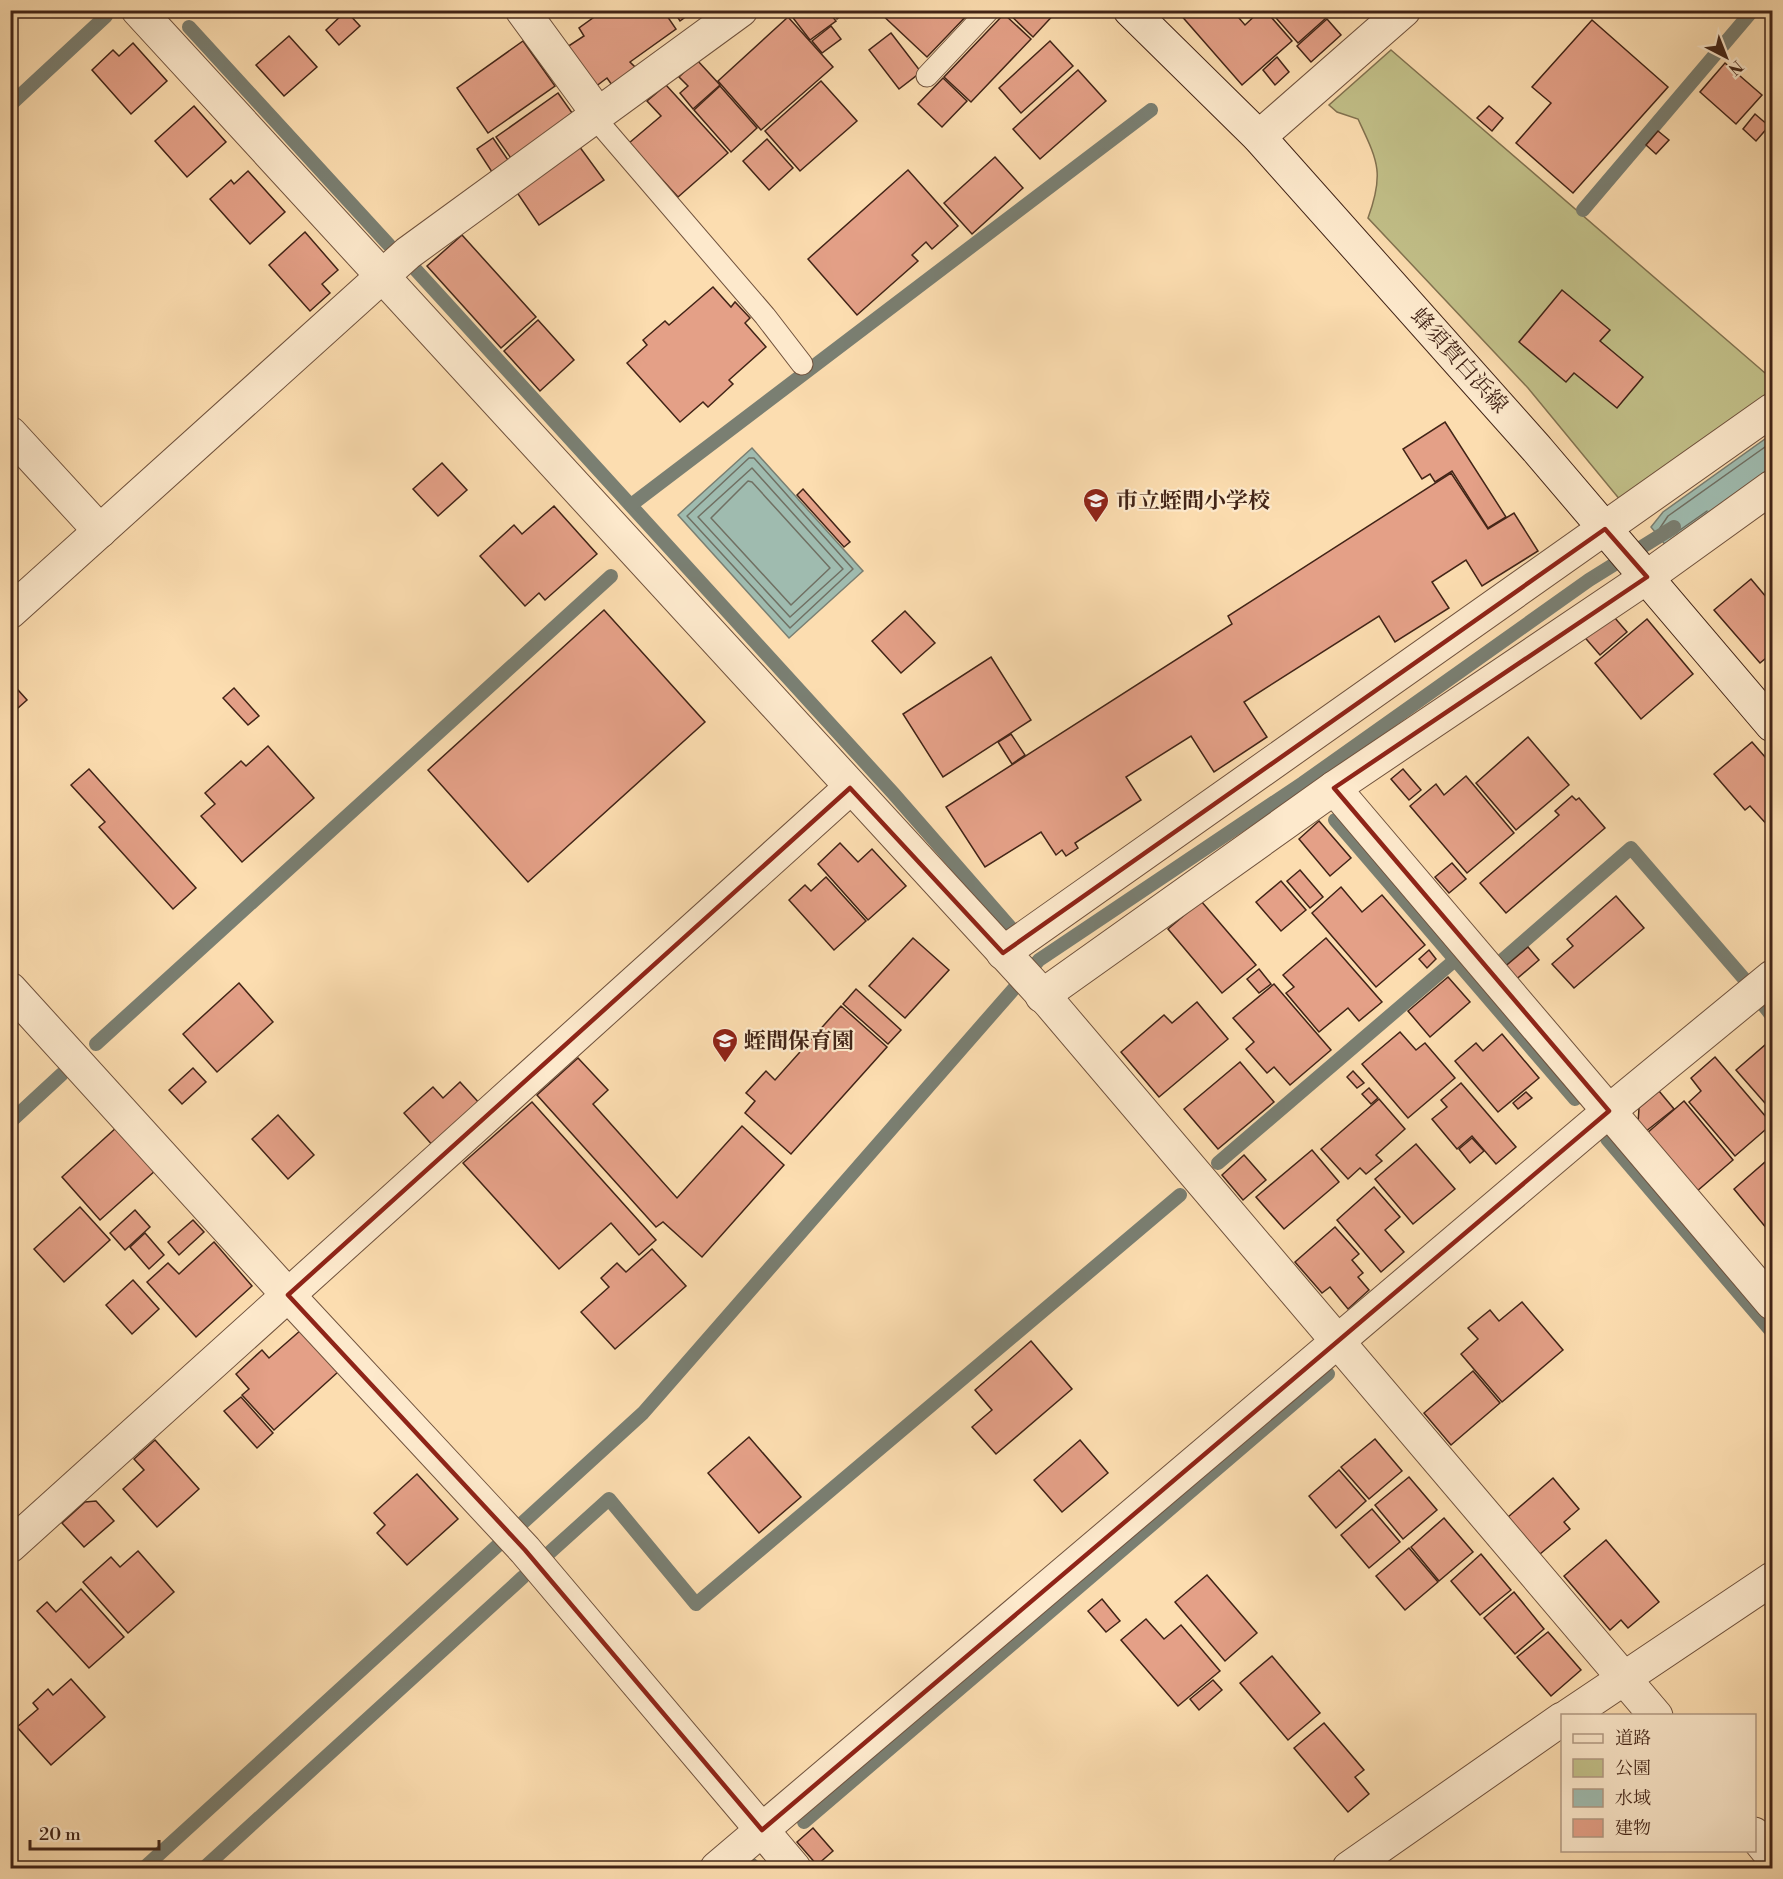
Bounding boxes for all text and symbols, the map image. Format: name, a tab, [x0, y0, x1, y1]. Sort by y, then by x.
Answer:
north arrow	[1696, 27, 1756, 87]
text: N	[1724, 56, 1747, 79]
street label: 蜂須賀白浜線	[1405, 303, 1513, 419]
school or university icon: 市立蛭間小学校	[1081, 486, 1111, 524]
place label: 市立蛭間小学校	[1116, 488, 1270, 515]
school or university icon: 蛭間保育園	[710, 1026, 740, 1064]
place label: 蛭間保育園	[744, 1028, 854, 1055]
legend	[1561, 1714, 1756, 1852]
text: 道路	[1615, 1727, 1651, 1750]
text: 公園	[1615, 1757, 1651, 1780]
text: 水域	[1615, 1787, 1651, 1810]
scale bar	[30, 1813, 159, 1851]
text: 建物	[1615, 1817, 1651, 1840]
text: 20 m	[39, 1823, 81, 1846]

